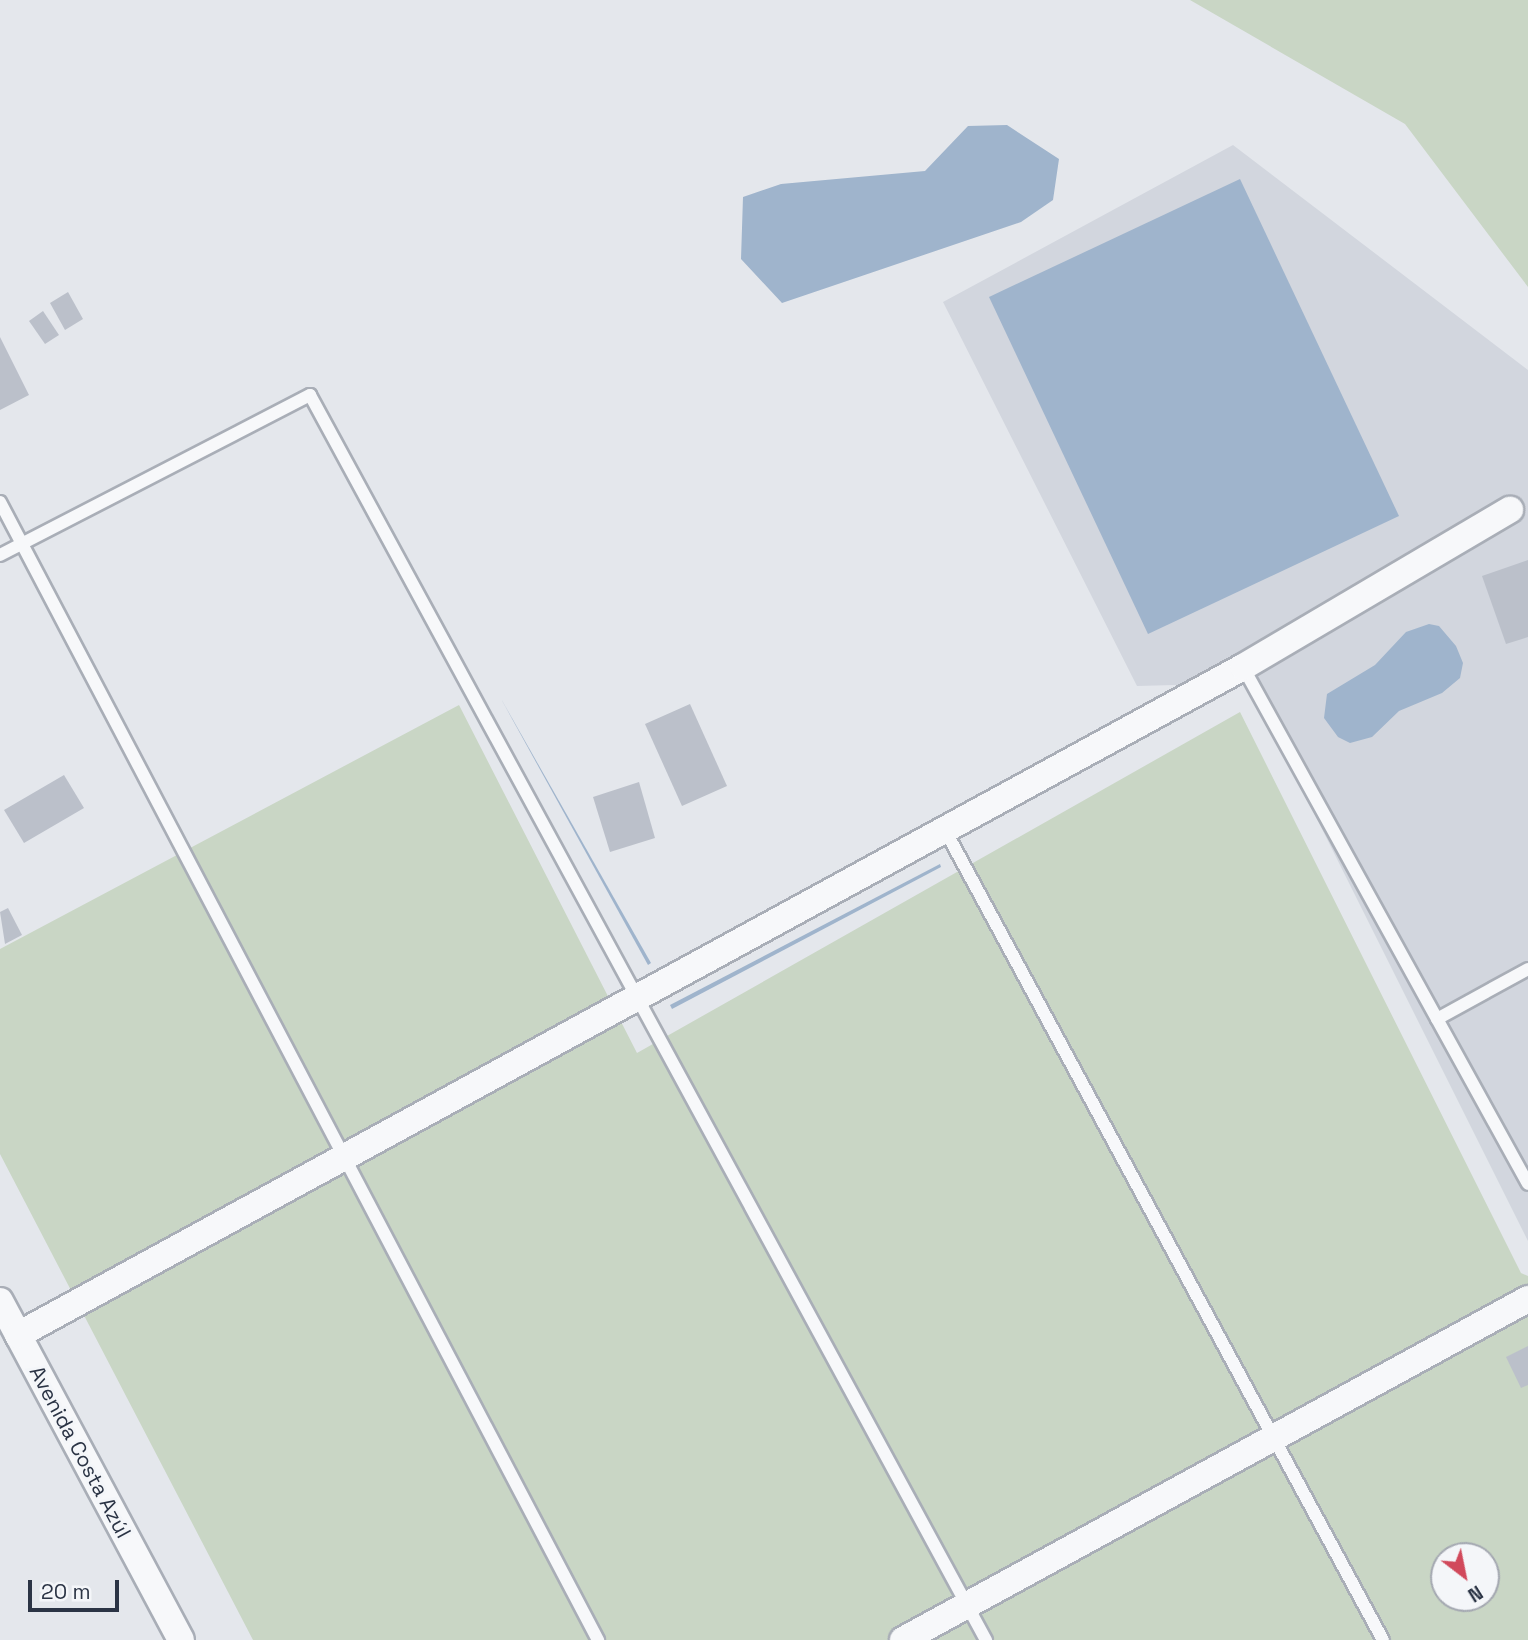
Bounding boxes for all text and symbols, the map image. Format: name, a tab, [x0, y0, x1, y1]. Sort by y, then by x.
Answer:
street label: Avenida Costa Azúl	[24, 1361, 136, 1543]
north arrow	[1430, 1542, 1500, 1612]
scale bar	[32, 1566, 122, 1610]
text: 20 m	[41, 1578, 91, 1605]
text: N	[1463, 1580, 1487, 1608]

